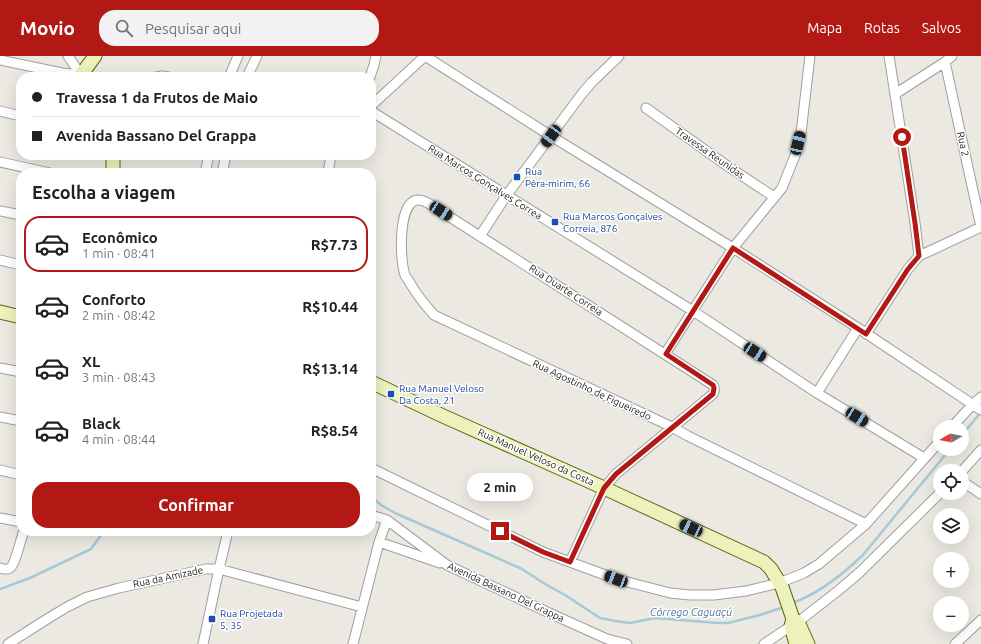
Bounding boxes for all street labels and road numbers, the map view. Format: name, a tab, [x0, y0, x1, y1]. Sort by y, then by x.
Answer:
street label: Travessa Reunidas	[673, 125, 747, 181]
street label: Rua 2	[955, 131, 971, 157]
street label: Rua Marcos Gonçalves Correa	[426, 142, 544, 222]
street label: Rua Duarte Correia	[527, 262, 605, 318]
street label: Rua Agostinho de Figueiredo	[531, 358, 653, 422]
street label: Rua Manuel Veloso da Costa	[476, 426, 596, 488]
street label: Avenida Bassano Del Grappa	[446, 560, 566, 624]
street label: Rua da Amizade	[132, 564, 204, 590]

